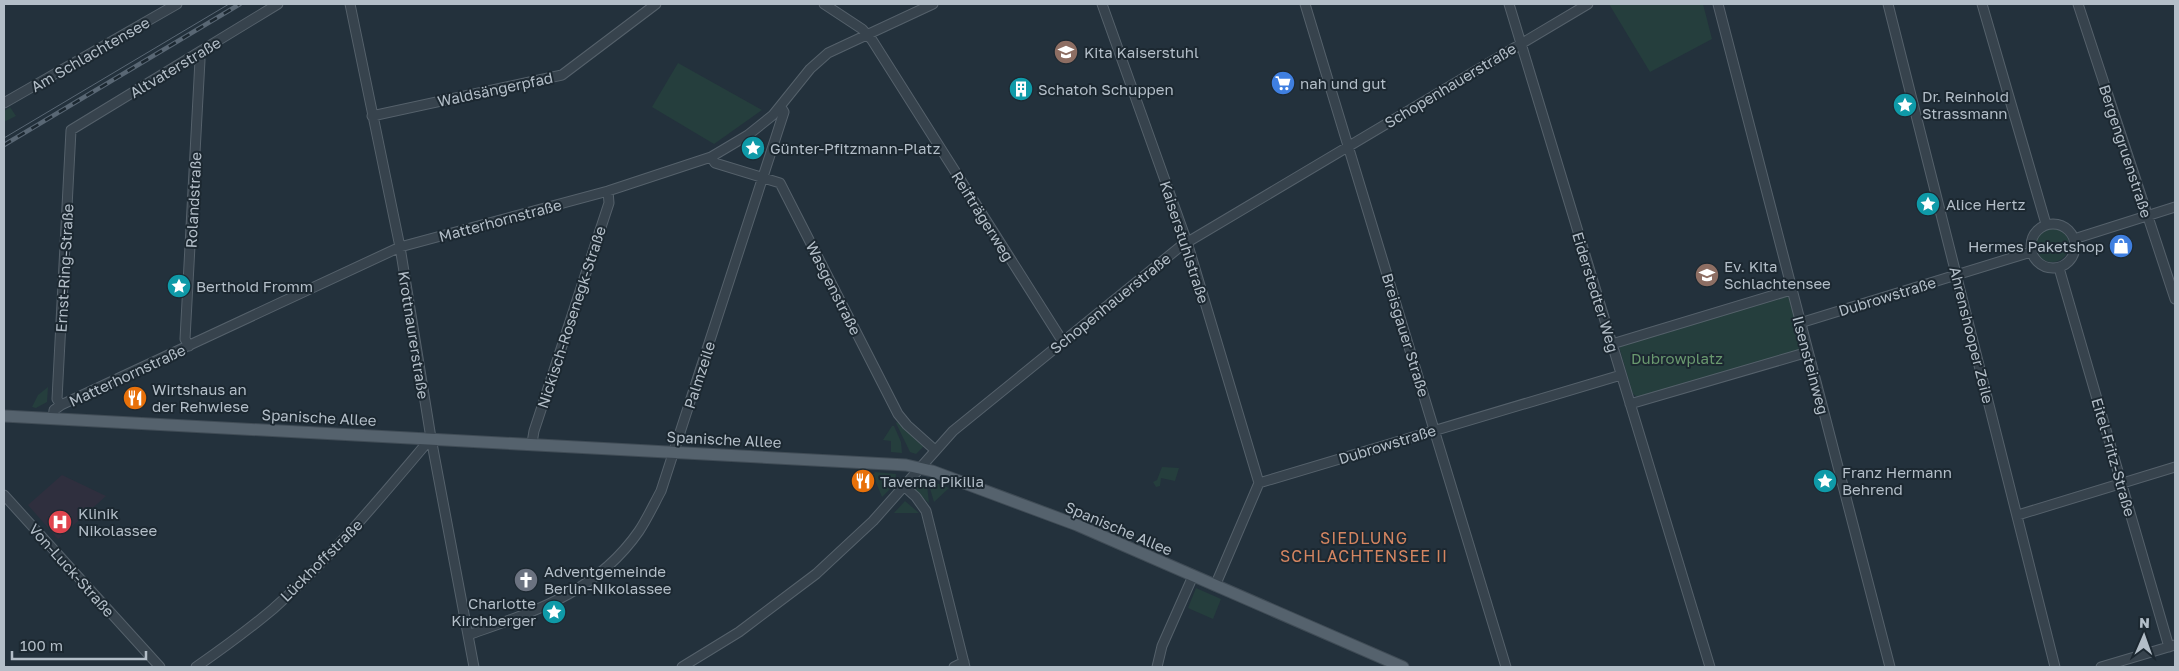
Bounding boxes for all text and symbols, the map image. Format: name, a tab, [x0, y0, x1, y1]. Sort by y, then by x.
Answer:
street label: Am Schlachtensee	[28, 13, 153, 95]
street label: Altvaterstraße	[126, 33, 224, 101]
school or university icon: Kita Kaiserstuhl	[1053, 39, 1079, 65]
street label: Schopenhauerstraße	[1381, 39, 1519, 131]
place label: Kita Kaiserstuhl	[1084, 43, 1199, 61]
street label: Waldsängerpfad	[436, 68, 554, 110]
supermarket icon: nah und gut	[1270, 70, 1296, 96]
place label: nah und gut	[1300, 74, 1386, 92]
building icon: Schatoh Schuppen	[1008, 76, 1034, 102]
place label: Schatoh Schuppen	[1038, 80, 1174, 98]
street label: Bergengruenstraße	[2096, 82, 2156, 220]
place label: Dr. Reinhold Strassmann	[1922, 87, 2009, 122]
place icon: Dr. Reinhold Strassmann	[1892, 92, 1918, 118]
place icon: Günter-Pfitzmann-Platz	[740, 135, 766, 161]
place label: Günter-Pfitzmann-Platz	[770, 139, 941, 157]
street label: Rolandstraße	[181, 151, 205, 249]
street label: Reifträgerweg	[948, 168, 1018, 264]
street label: Kaiserstuhlstraße	[1157, 178, 1213, 306]
place icon: Alice Hertz	[1915, 191, 1941, 217]
street label: Matterhornstraße	[437, 195, 564, 245]
place label: Alice Hertz	[1946, 195, 2026, 213]
street label: Ernst-Ring-Straße	[52, 203, 76, 333]
street label: Nickisch-Rosenegk-Straße	[533, 223, 609, 410]
street label: Eiderstedter Weg	[1569, 230, 1623, 354]
shop icon: Hermes Paketshop	[2108, 233, 2134, 259]
place label: Hermes Paketshop	[1968, 237, 2104, 255]
street label: Wasgenstraße	[803, 238, 866, 338]
street label: Schopenhauerstraße	[1046, 249, 1174, 357]
place label: Ev. Kita Schlachtensee	[1724, 257, 1831, 292]
school or university icon: Ev. Kita Schlachtensee	[1694, 262, 1720, 288]
street label: Ahrenshooper Zeile	[1946, 265, 1998, 406]
street label: Krottnaurerstraße	[395, 270, 433, 401]
street label: Breisgauer Straße	[1379, 271, 1433, 399]
place icon: Berthold Fromm	[166, 273, 192, 299]
street label: Dubrowstraße	[1836, 273, 1938, 319]
place label: Berthold Fromm	[196, 277, 313, 295]
street label: Ilsensteinweg	[1789, 314, 1833, 416]
street label: Palmzeile	[680, 339, 718, 411]
street label: Matterhornstraße	[66, 340, 188, 410]
park label: Dubrowplatz	[1631, 349, 1723, 367]
place label: Wirtshaus an der Rehwiese	[152, 380, 249, 415]
restaurant icon: Wirtshaus an der Rehwiese	[122, 385, 148, 411]
street label: Eitel-Fritz-Straße	[2088, 395, 2140, 519]
street label: Spanische Allee	[261, 405, 377, 429]
street label: Dubrowstraße	[1336, 421, 1438, 467]
street label: Spanische Allee	[666, 427, 782, 451]
place label: Franz Hermann Behrend	[1842, 463, 1952, 498]
restaurant icon: Taverna Pikilia	[850, 468, 876, 494]
place icon: Franz Hermann Behrend	[1812, 468, 1838, 494]
place label: Taverna Pikilia	[880, 472, 984, 490]
street label: Spanische Allee	[1063, 497, 1176, 559]
place label: Klinik Nikolassee	[78, 504, 157, 539]
hospital icon: Klinik Nikolassee	[47, 509, 73, 535]
street label: Lückhoffstraße	[276, 515, 366, 605]
street label: Von-Luck-Straße	[25, 520, 119, 620]
district label: SIEDLUNG SCHLACHTENSEE II	[1280, 528, 1448, 566]
place label: Adventgemeinde Berlin-Nikolassee	[544, 562, 672, 597]
church icon: Adventgemeinde Berlin-Nikolassee	[513, 567, 539, 593]
place label: Charlotte Kirchberger	[451, 594, 536, 629]
place icon: Charlotte Kirchberger	[541, 599, 567, 625]
north arrow	[2119, 611, 2169, 661]
text: N	[2139, 614, 2150, 631]
scale bar	[12, 628, 146, 660]
text: 100 m	[20, 636, 63, 654]

